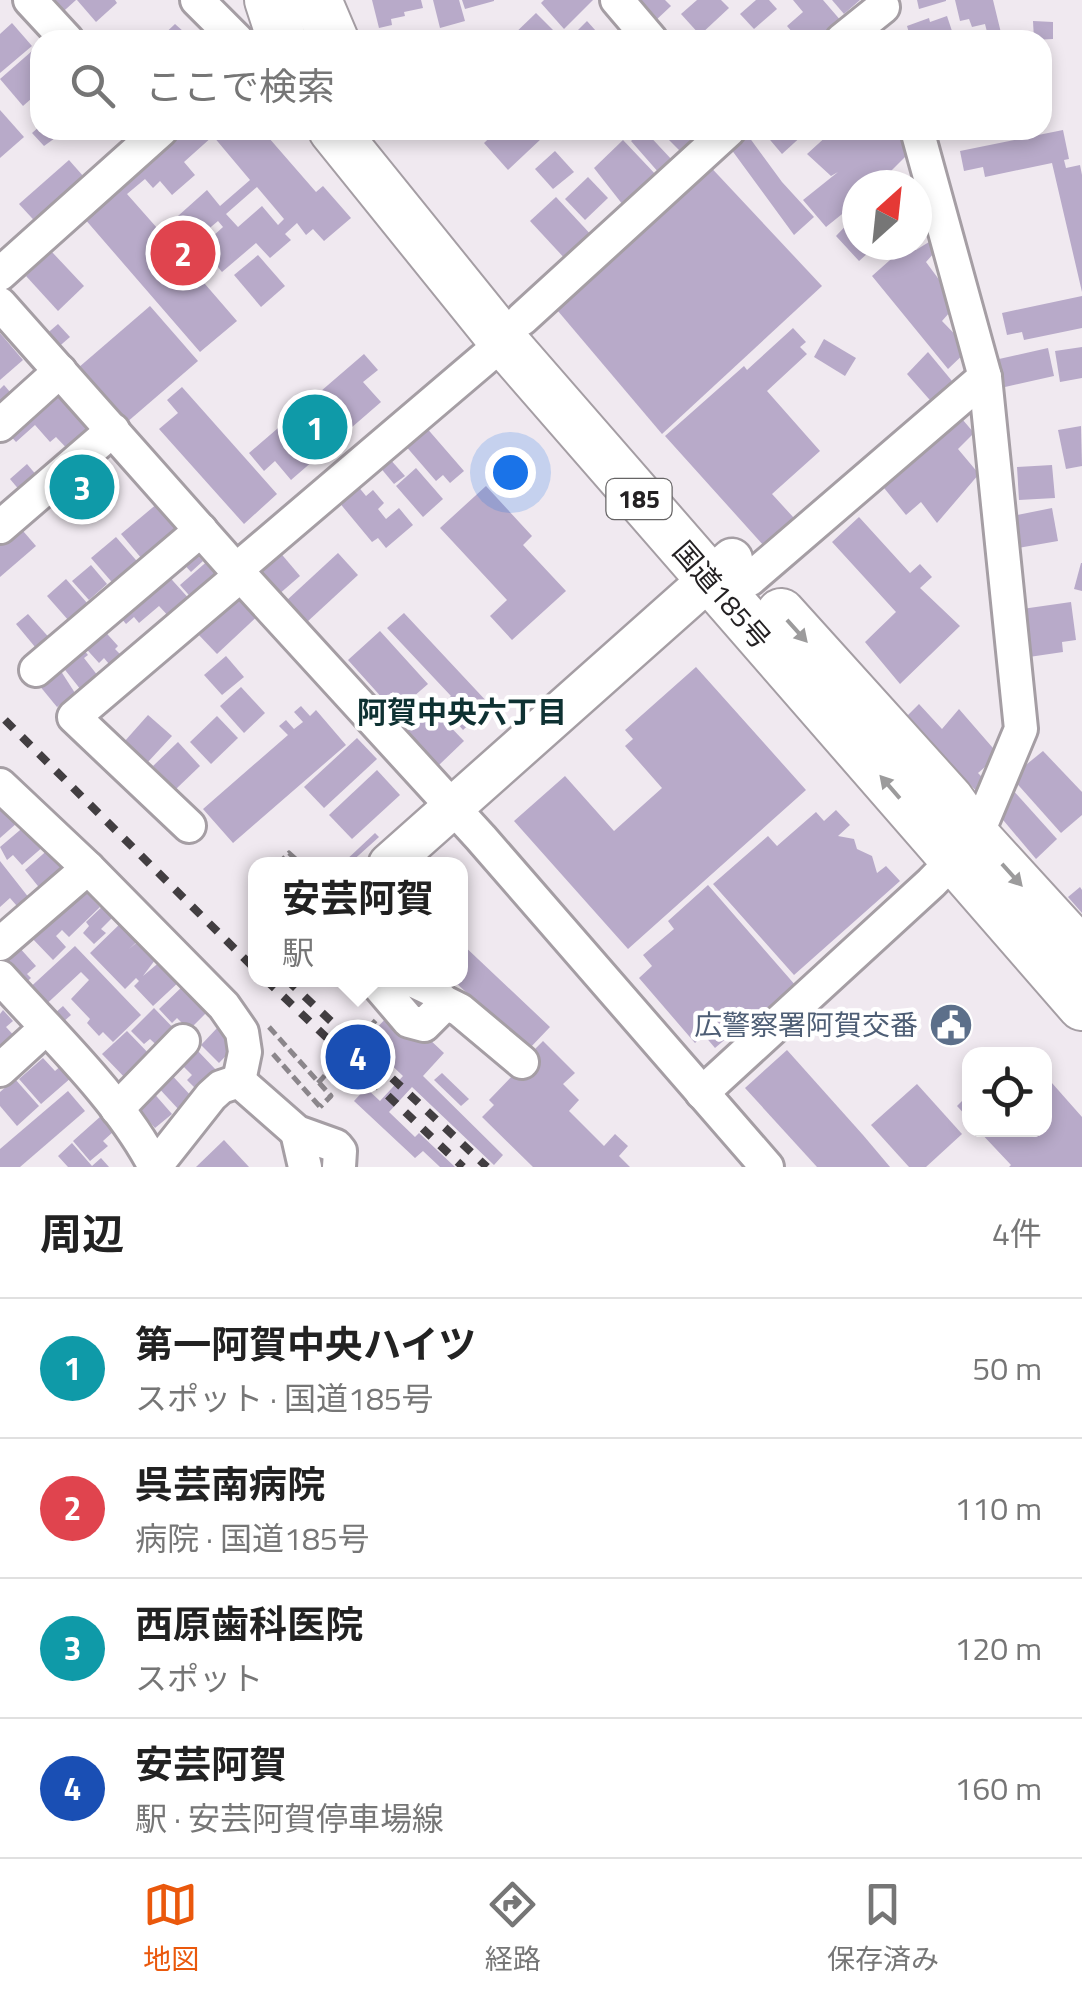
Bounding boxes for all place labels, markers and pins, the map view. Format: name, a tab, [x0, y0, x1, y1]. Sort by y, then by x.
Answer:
pin: 2	[150, 216, 216, 290]
pin: 1	[282, 390, 348, 464]
pin: 3	[49, 450, 114, 524]
public building icon: 広警察署阿賀交番	[928, 1002, 974, 1048]
place label: 広警察署阿賀交番	[694, 1003, 918, 1046]
pin: 4	[326, 1020, 390, 1094]

